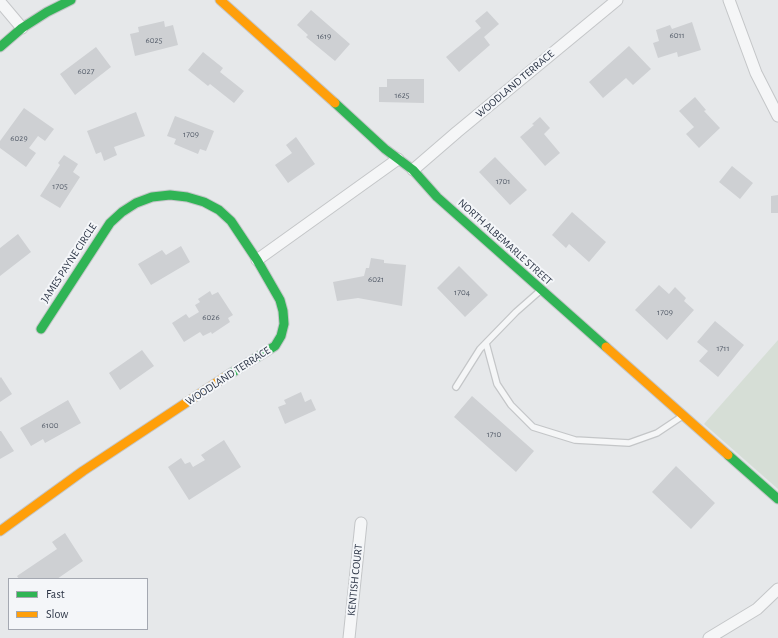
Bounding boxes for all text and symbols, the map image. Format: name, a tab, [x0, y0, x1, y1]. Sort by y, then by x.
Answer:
house number: 6011	[669, 30, 685, 40]
house number: 1619	[317, 31, 331, 41]
house number: 6025	[146, 35, 162, 45]
street label: WOODLAND TERRACE	[473, 47, 557, 121]
house number: 6027	[78, 66, 94, 76]
house number: 1625	[394, 90, 410, 100]
house number: 1709	[183, 129, 199, 139]
house number: 6029	[10, 133, 28, 143]
house number: 1701	[496, 176, 510, 186]
house number: 1705	[52, 181, 68, 191]
street label: NORTH ALBEMARLE STREET	[455, 196, 555, 288]
street label: JAMES PAYNE CIRCLE	[38, 221, 100, 305]
house number: 6021	[368, 274, 384, 284]
house number: 1704	[454, 287, 470, 297]
house number: 1709	[657, 307, 673, 317]
house number: 6026	[202, 312, 220, 322]
house number: 1711	[716, 343, 730, 353]
street label: WOODLAND TERRACE	[183, 344, 273, 408]
house number: 6100	[42, 420, 58, 430]
house number: 1710	[487, 429, 501, 439]
street label: KENTISH COURT	[345, 543, 365, 617]
legend	[8, 578, 148, 630]
text: Fast	[46, 588, 65, 600]
text: Slow	[46, 608, 68, 620]

